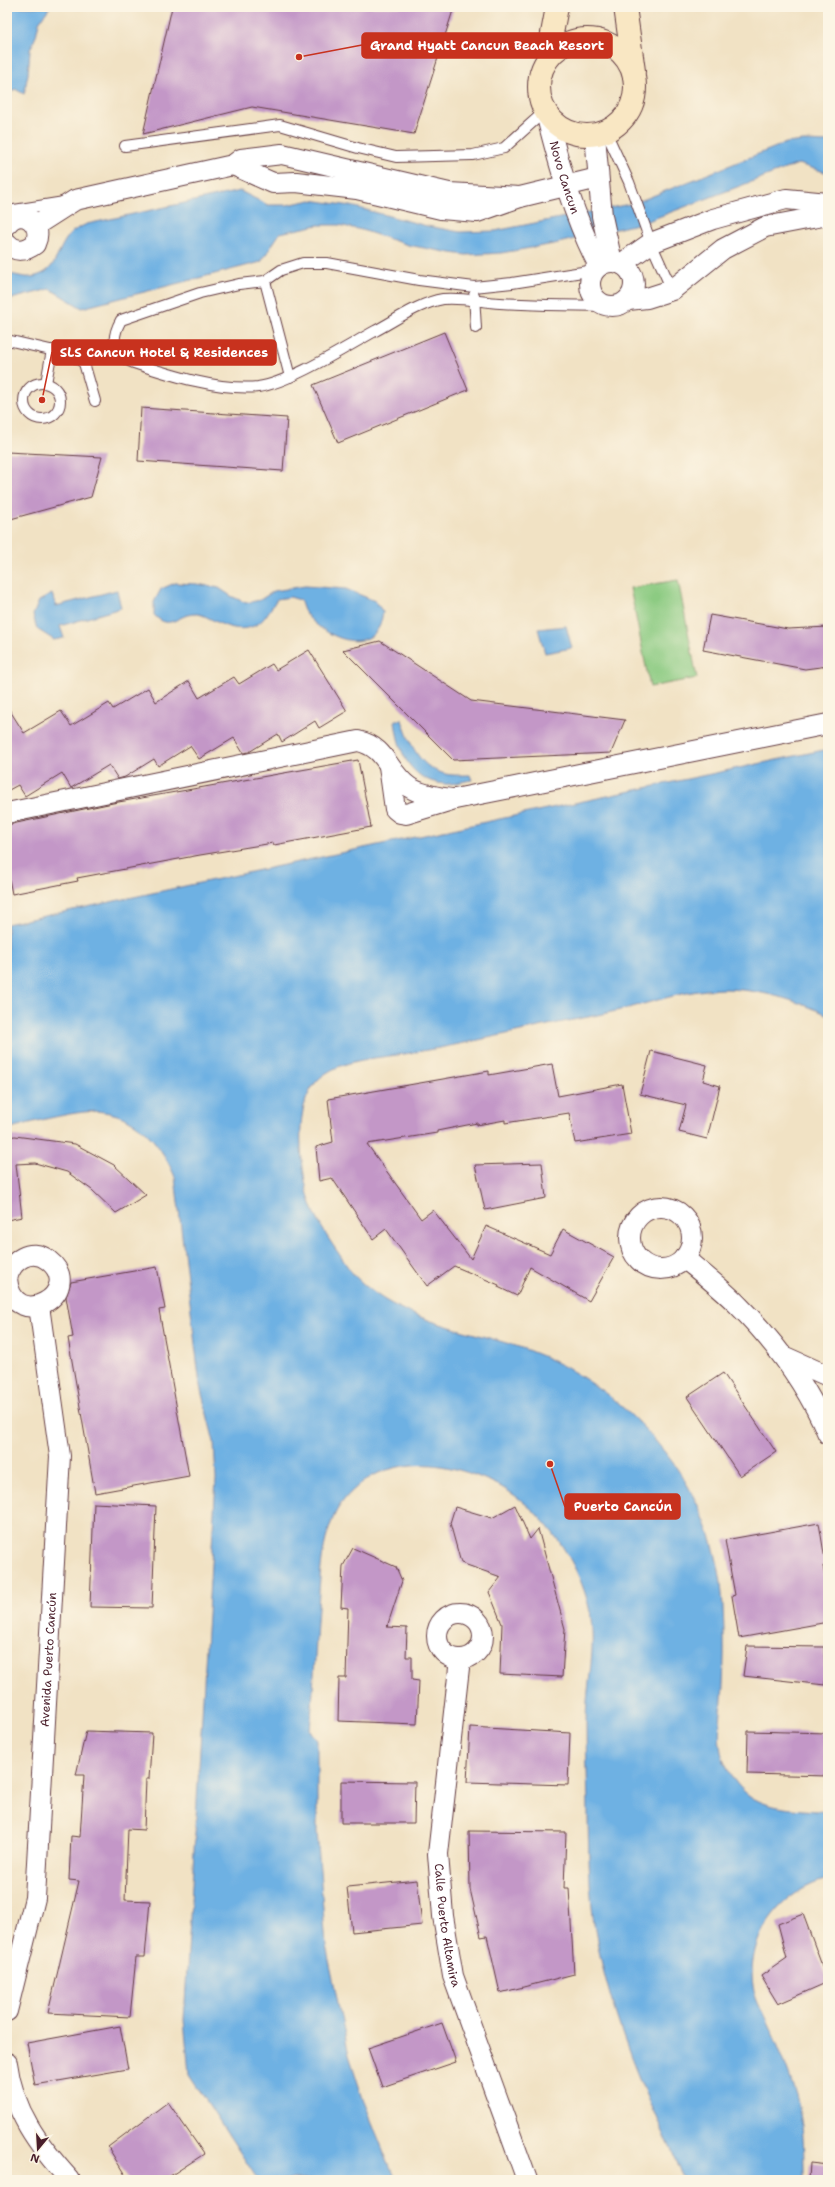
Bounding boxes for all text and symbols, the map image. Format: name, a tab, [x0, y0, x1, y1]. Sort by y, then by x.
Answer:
callout: Grand Hyatt Cancun Beach Resort	[362, 33, 612, 58]
text: Grand Hyatt Cancun Beach Resort	[370, 37, 604, 54]
street label: Novo Cancun	[546, 139, 583, 216]
callout: SLS Cancun Hotel & Residences	[52, 340, 276, 365]
text: SLS Cancun Hotel & Residences	[60, 344, 268, 361]
callout: Puerto Cancún	[565, 1494, 680, 1519]
text: Puerto Cancún	[574, 1498, 673, 1515]
street label: Avenida Puerto Cancún	[37, 1592, 60, 1728]
street label: Calle Puerto Altamira	[431, 1863, 464, 1990]
north arrow	[18, 2129, 58, 2169]
text: N	[28, 2149, 42, 2167]

